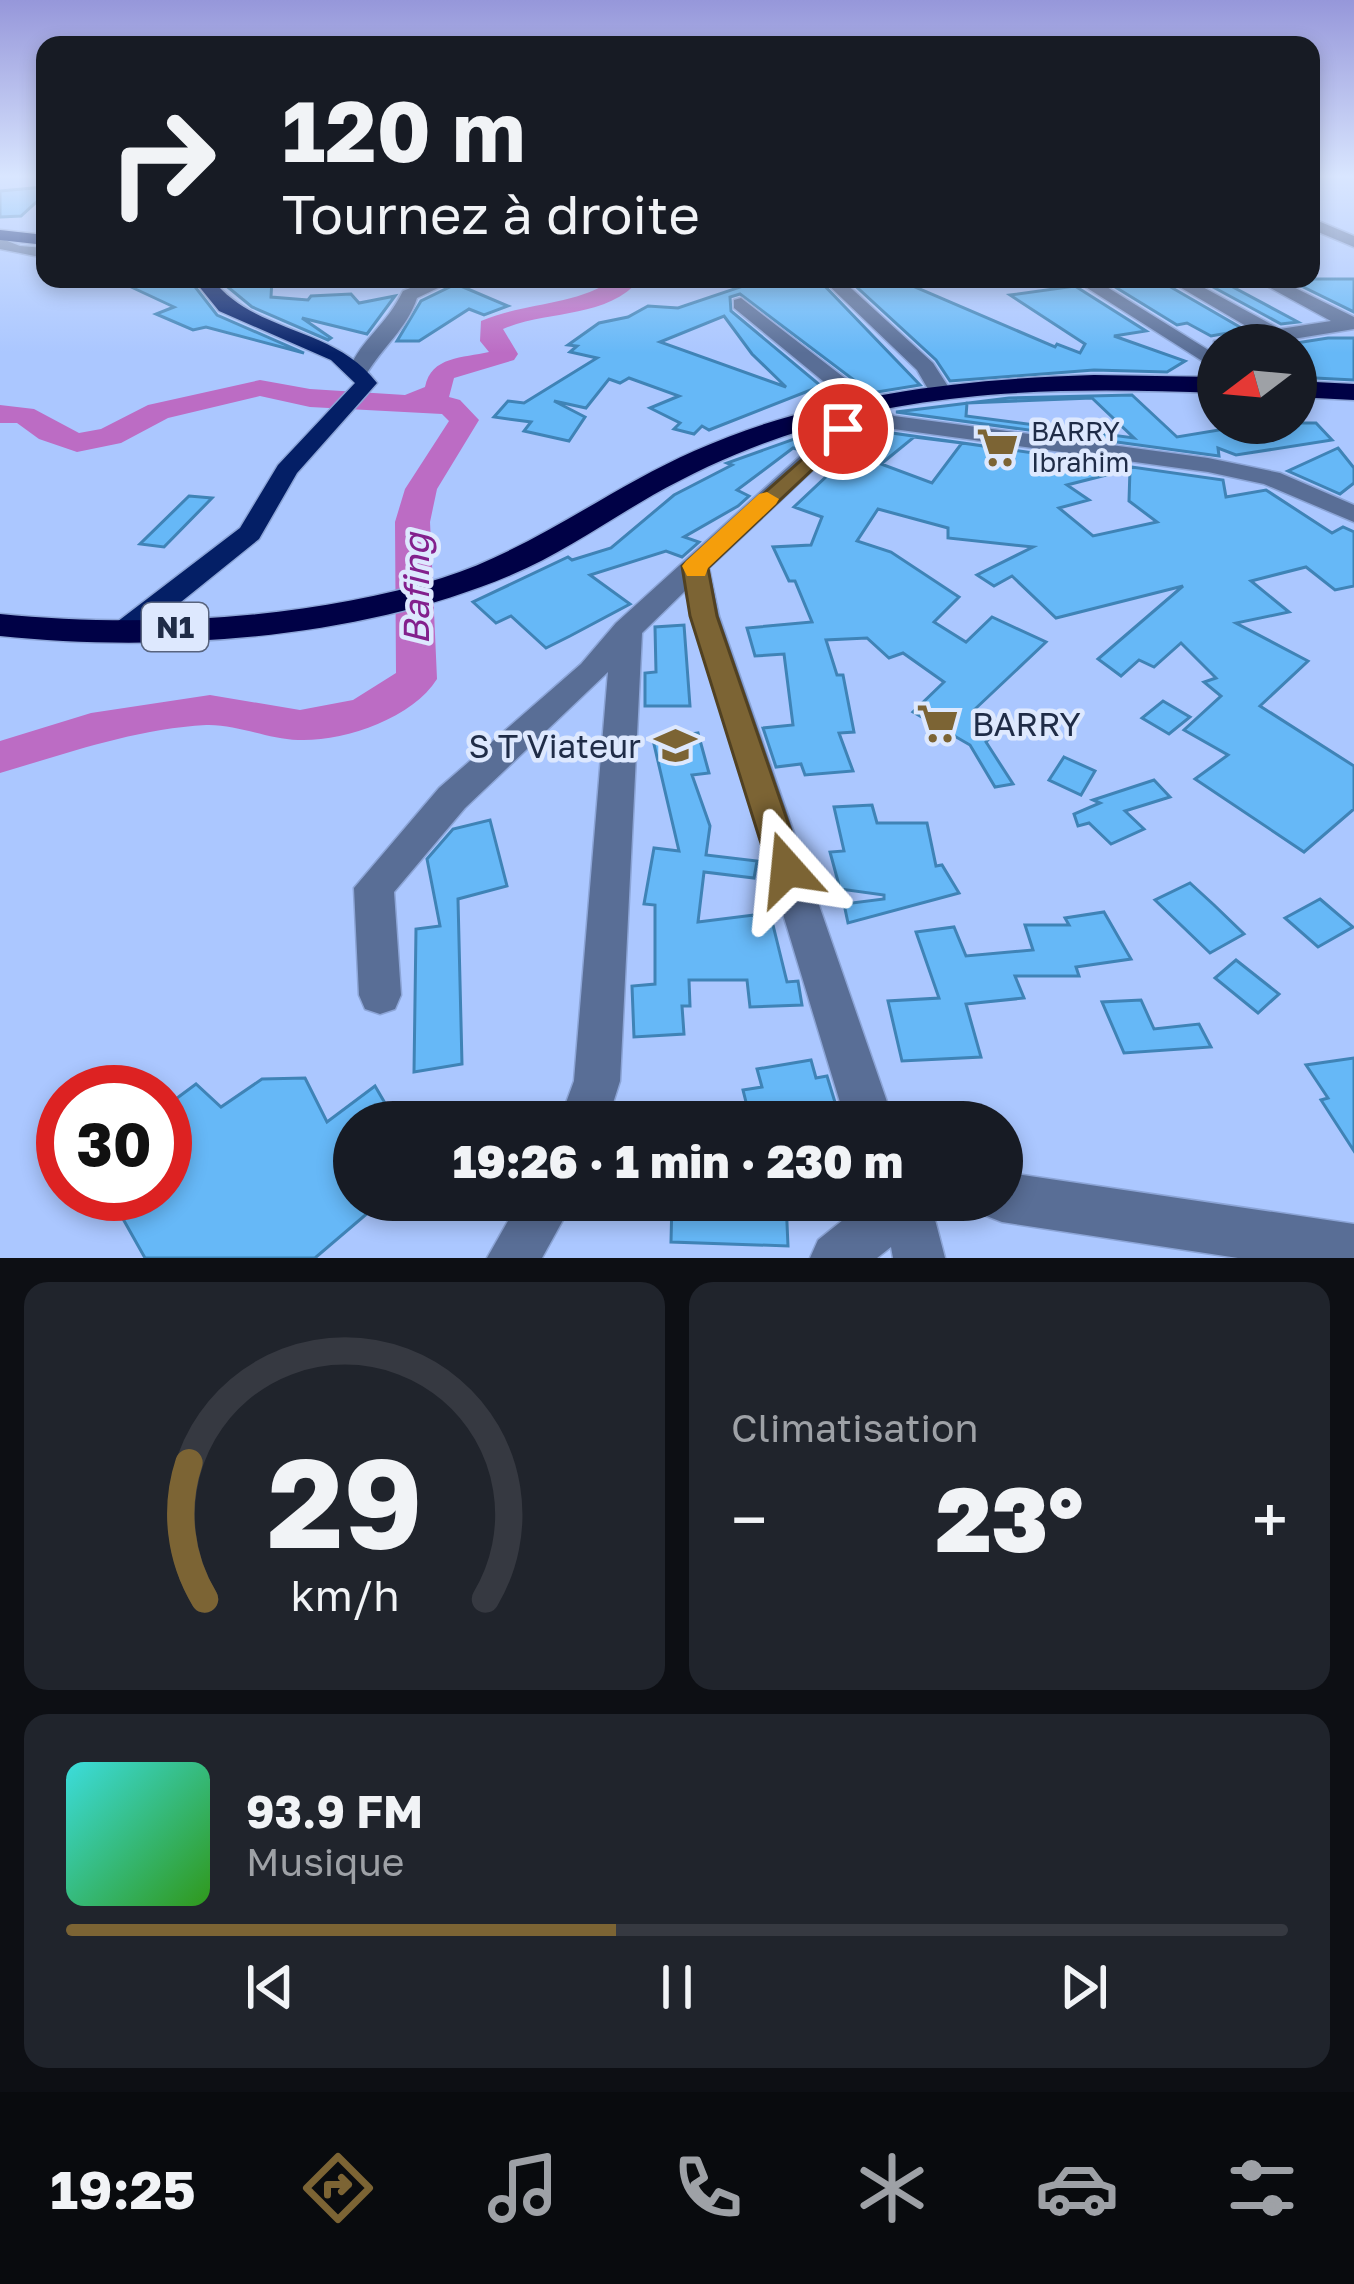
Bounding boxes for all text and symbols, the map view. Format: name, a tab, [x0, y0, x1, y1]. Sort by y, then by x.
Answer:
text: 120 m	[282, 80, 526, 180]
icon: right	[84, 84, 240, 240]
text: Tournez à droite	[282, 181, 700, 246]
north arrow	[1197, 324, 1317, 444]
map controls	[1197, 324, 1317, 444]
pin	[792, 378, 894, 480]
icon: arrive	[810, 396, 876, 462]
place label: BARRY Ibrahim	[1031, 415, 1129, 478]
supermarket icon: BARRY Ibrahim	[974, 424, 1020, 470]
water label: Bafing	[394, 530, 437, 645]
road number: N1	[142, 603, 208, 651]
supermarket icon: BARRY	[915, 700, 961, 746]
place label: BARRY	[972, 704, 1081, 743]
school or university icon: S T Viateur	[652, 722, 698, 768]
place label: S T Viateur	[468, 726, 641, 765]
position arrow	[724, 806, 850, 932]
speed limit sign: 30	[36, 1065, 192, 1221]
text: 19:26 · 1 min · 230 m	[453, 1134, 903, 1188]
text: Climatisation	[731, 1404, 978, 1451]
text: 29	[267, 1426, 422, 1575]
text: 23°	[936, 1464, 1083, 1572]
text: −	[731, 1479, 767, 1559]
text: +	[1252, 1479, 1288, 1559]
text: km/h	[290, 1569, 399, 1620]
text: 93.9 FM	[246, 1784, 423, 1838]
text: Musique	[246, 1838, 404, 1885]
icon: previous	[237, 1954, 303, 2020]
icon: pause	[644, 1954, 710, 2020]
icon: next	[1051, 1954, 1117, 2020]
icon: directions	[296, 2146, 380, 2230]
icon: music	[481, 2146, 565, 2230]
icon: phone	[666, 2146, 750, 2230]
icon: climate	[850, 2146, 934, 2230]
icon: car	[1035, 2146, 1119, 2230]
icon: filters	[1220, 2146, 1304, 2230]
text: 19:25	[50, 2156, 196, 2221]

